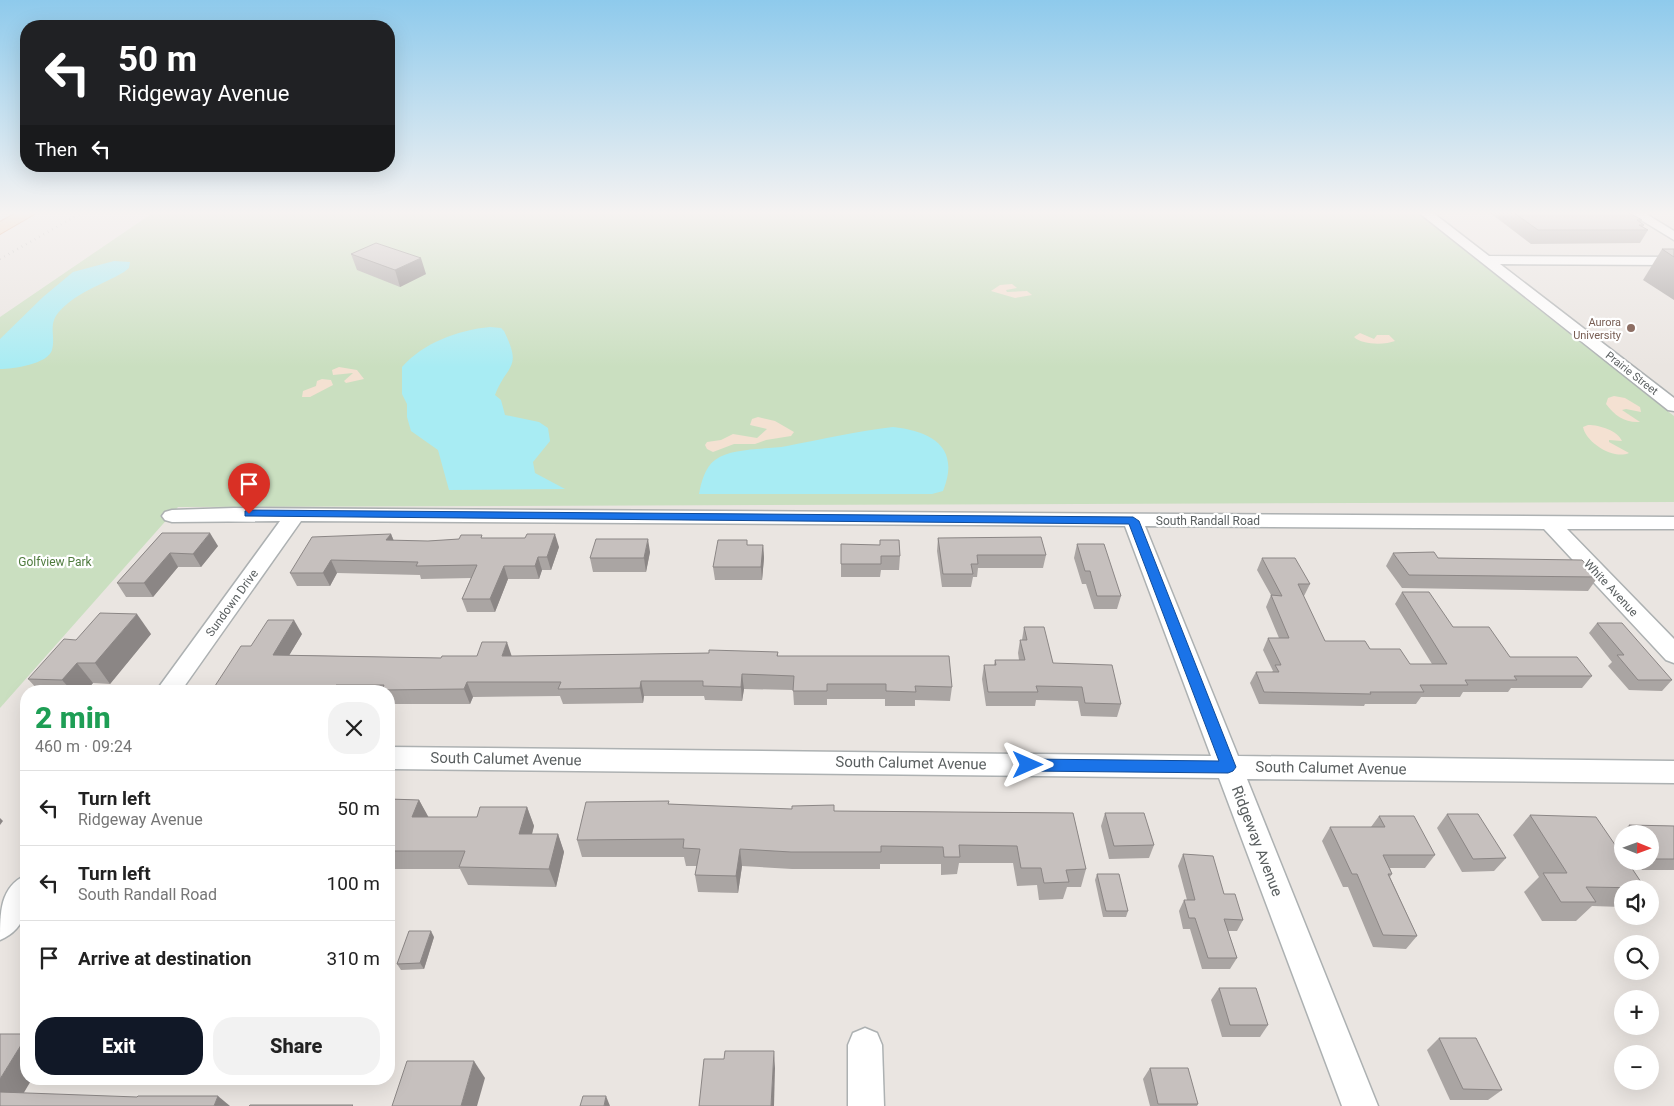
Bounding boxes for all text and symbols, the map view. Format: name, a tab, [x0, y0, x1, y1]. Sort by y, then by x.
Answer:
text: 50 m	[118, 39, 197, 80]
icon: left	[35, 40, 100, 105]
text: Ridgeway Avenue	[118, 81, 289, 106]
icon: left	[87, 135, 115, 163]
text: Then	[35, 138, 77, 161]
place label: Aurora University	[1573, 316, 1622, 342]
marker: Aurora University	[1625, 322, 1637, 334]
street label: Prairie Street	[1603, 349, 1661, 398]
pin	[228, 463, 270, 514]
icon: arrive	[235, 470, 263, 498]
street label: South Randall Road	[1156, 514, 1260, 528]
park label: Golfview Park	[18, 555, 93, 569]
street label: White Avenue	[1581, 557, 1641, 619]
street label: Sundown Drive	[203, 567, 261, 639]
text: 2 min	[35, 700, 111, 735]
button: close	[328, 702, 380, 754]
text: 460 m · 09:24	[35, 737, 132, 756]
position arrow	[1001, 738, 1053, 790]
street label: South Calumet Avenue	[430, 749, 582, 769]
street label: South Calumet Avenue	[835, 753, 987, 773]
street label: South Calumet Avenue	[1255, 758, 1407, 778]
street label: Ridgeway Avenue	[1228, 783, 1286, 899]
text: Turn left	[78, 787, 151, 810]
icon: left	[35, 794, 63, 822]
text: 50 m	[337, 797, 380, 820]
text: Ridgeway Avenue	[78, 810, 203, 829]
north arrow	[1614, 825, 1659, 870]
map controls	[1614, 825, 1659, 1090]
text: Turn left	[78, 862, 151, 885]
icon: left	[35, 869, 63, 897]
text: 100 m	[327, 872, 380, 895]
button: sound	[1614, 880, 1659, 925]
text: South Randall Road	[78, 885, 217, 904]
button: search	[1614, 935, 1659, 980]
icon: arrive	[35, 944, 63, 972]
text: Arrive at destination	[78, 947, 251, 970]
text: 310 m	[327, 947, 380, 970]
button: +	[1614, 990, 1659, 1035]
button: Exit	[35, 1017, 203, 1075]
button: Share	[213, 1017, 380, 1075]
button: −	[1614, 1045, 1659, 1090]

